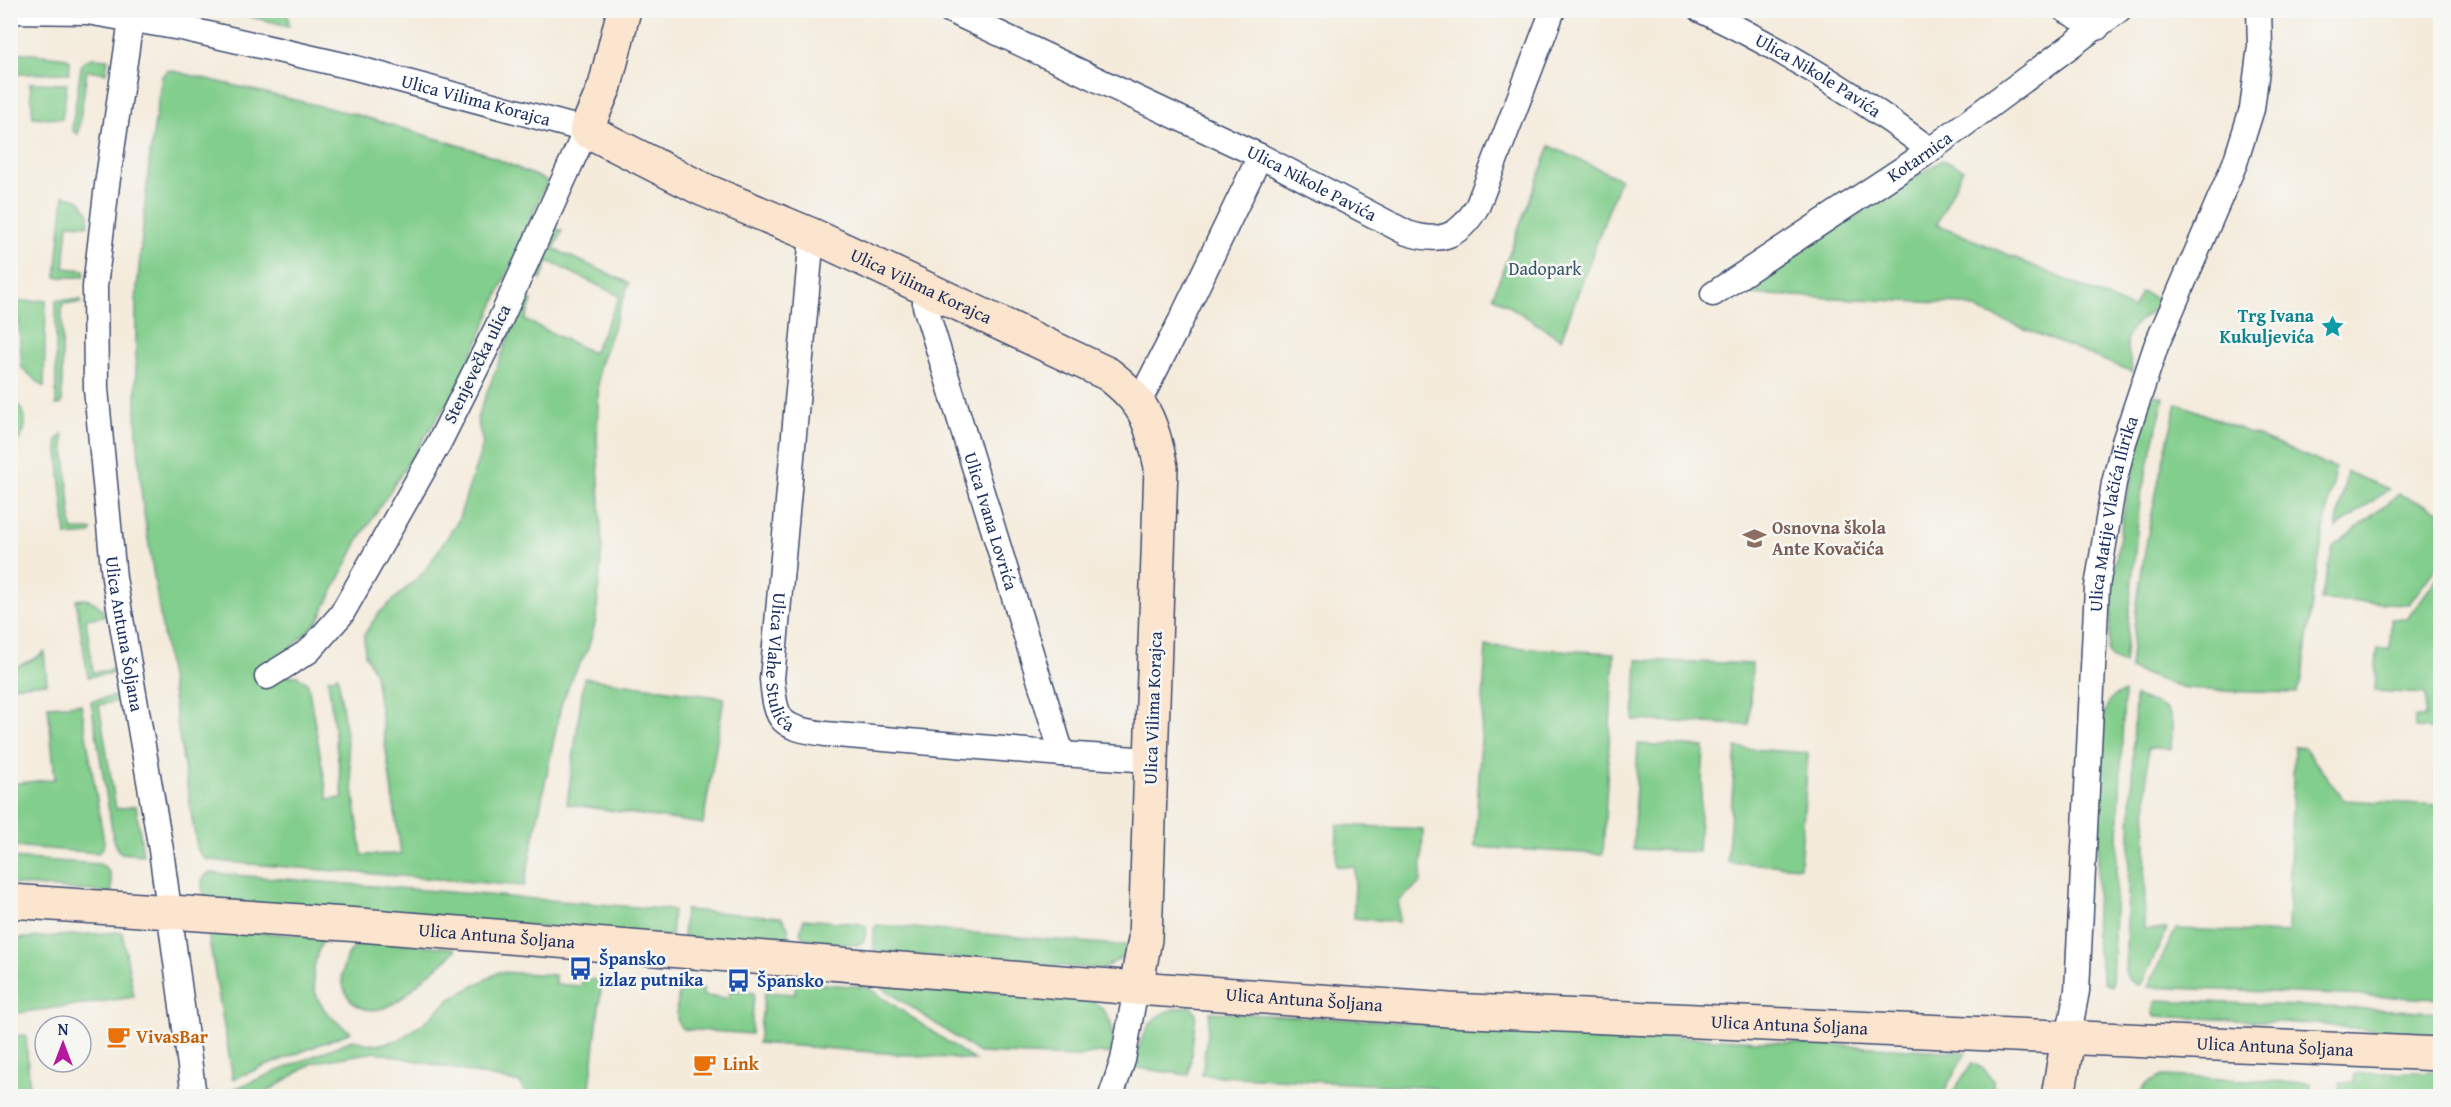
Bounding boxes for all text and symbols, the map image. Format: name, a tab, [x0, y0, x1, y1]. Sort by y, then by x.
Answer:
street label: Ulica Nikole Pavića	[1750, 26, 1887, 124]
street label: Ulica Vilima Korajca	[398, 67, 554, 133]
street label: Kotarnica	[1881, 124, 1958, 189]
street label: Ulica Nikole Pavića	[1243, 138, 1382, 228]
street label: Ulica Vilima Korajca	[846, 241, 997, 331]
park label: Dadopark	[1508, 255, 1582, 282]
street label: Stenjevečka ulica	[436, 299, 517, 428]
place label: Trg Ivana Kukuljevića	[2220, 302, 2315, 350]
place icon: Trg Ivana Kukuljevića	[2319, 313, 2345, 339]
street label: Ulica Matije Vlačića Ilirika	[2082, 412, 2145, 613]
street label: Ulica Ivana Lovrića	[957, 449, 1025, 594]
place label: Osnovna škola Ante Kovačića	[1772, 514, 1887, 562]
school or university icon: Osnovna škola Ante Kovačića	[1741, 525, 1767, 551]
street label: Ulica Antuna Šoljana	[99, 555, 151, 714]
street label: Ulica Vlahe Stulića	[759, 591, 800, 738]
street label: Ulica Vilima Korajca	[1136, 630, 1169, 785]
street label: Ulica Antuna Šoljana	[417, 916, 577, 955]
place label: Špansko izlaz putnika	[599, 945, 704, 993]
bus stop icon: Špansko izlaz putnika	[568, 956, 594, 982]
place label: Špansko	[757, 967, 824, 994]
bus stop icon: Špansko	[726, 968, 752, 994]
street label: Ulica Antuna Šoljana	[1225, 980, 1384, 1018]
street label: Ulica Antuna Šoljana	[1710, 1008, 1869, 1042]
north arrow	[33, 1014, 93, 1074]
text: N	[58, 1017, 69, 1041]
place label: VivasBar	[136, 1023, 209, 1050]
cafe icon: VivasBar	[105, 1024, 131, 1050]
street label: Ulica Antuna Šoljana	[2196, 1029, 2355, 1063]
place label: Link	[723, 1050, 760, 1077]
cafe icon: Link	[692, 1051, 718, 1077]

